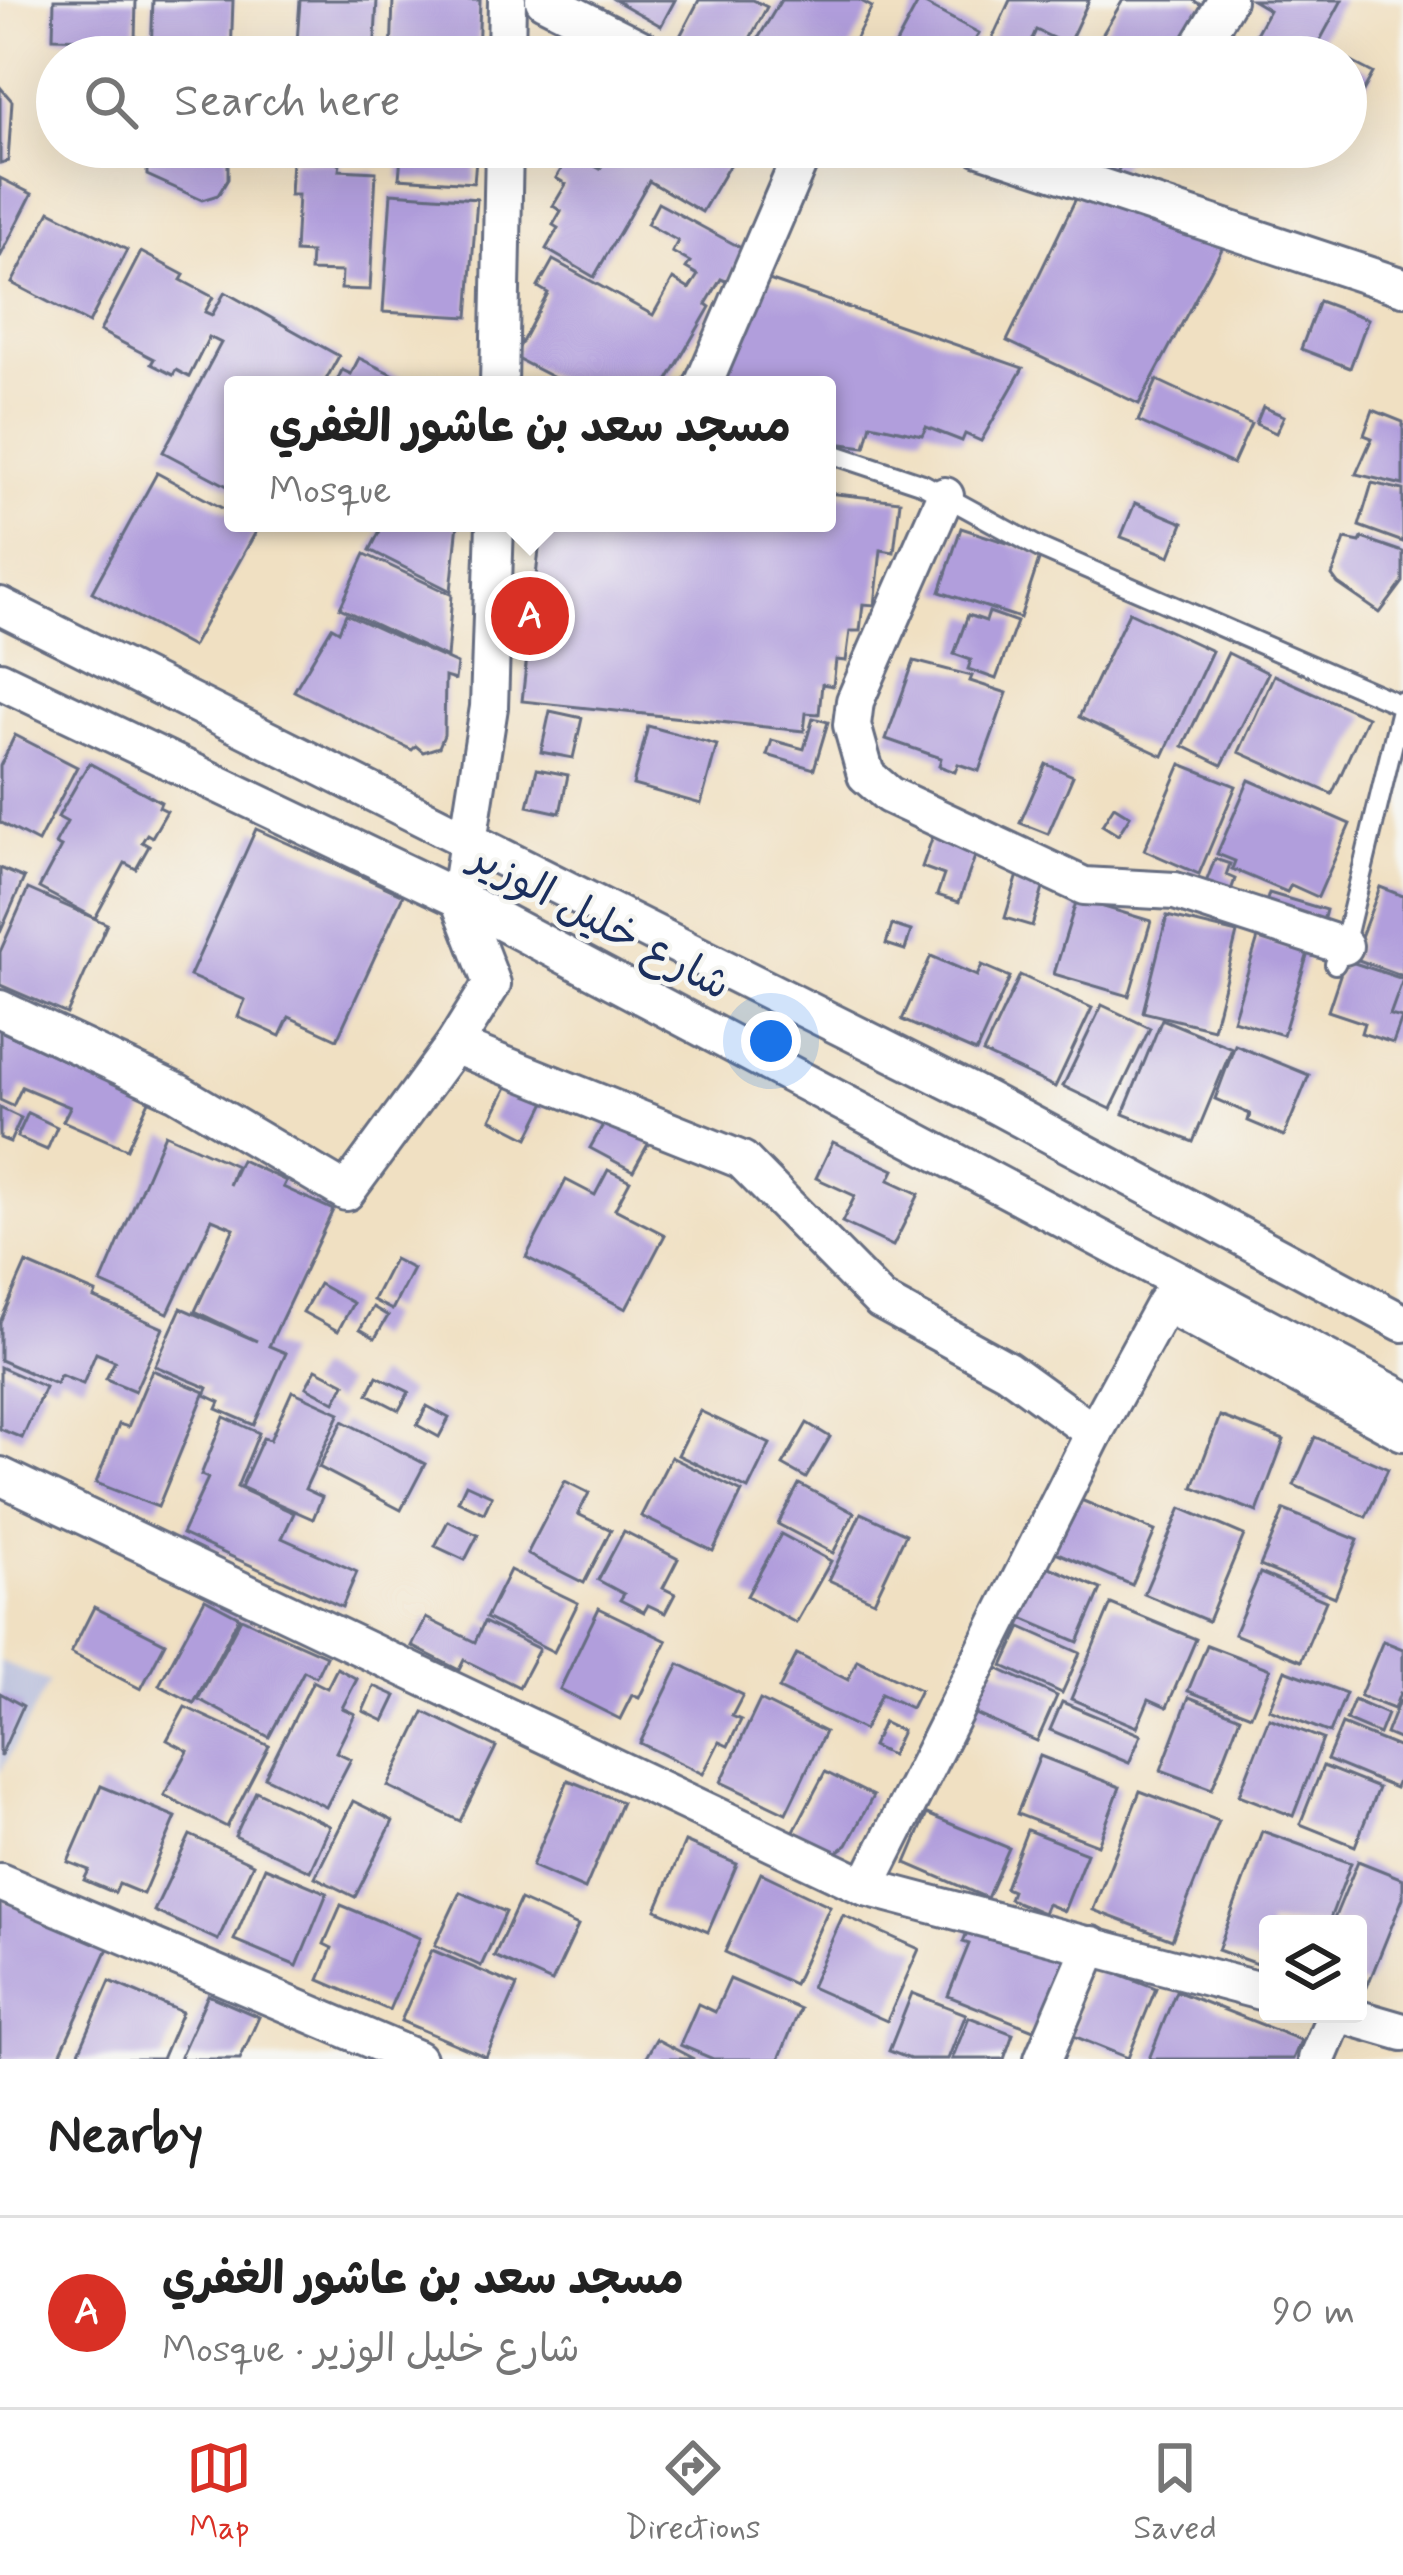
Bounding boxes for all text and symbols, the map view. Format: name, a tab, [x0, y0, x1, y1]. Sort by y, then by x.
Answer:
search box	[36, 36, 1367, 168]
icon: search	[78, 69, 144, 135]
text: Search here	[174, 73, 401, 132]
popup	[224, 376, 836, 532]
text: مسجد سعد بن عاشور الغفري	[269, 399, 791, 458]
text: Mosque	[269, 466, 391, 517]
pin: A	[491, 571, 569, 661]
street label: شارع خليل الوزير	[458, 830, 739, 1014]
your location	[741, 1011, 801, 1071]
map controls	[1259, 1915, 1367, 2023]
button: layers	[1259, 1915, 1367, 2023]
text: Nearby	[48, 2104, 203, 2170]
text: مسجد سعد بن عاشور الغفري	[162, 2251, 684, 2310]
text: A	[74, 2287, 100, 2338]
text: 90 m	[1272, 2287, 1355, 2338]
text: Mosque · شارع خليل الوزير	[162, 2325, 580, 2376]
tab: Map	[186, 2435, 252, 2551]
tab: Directions	[625, 2435, 761, 2551]
tab: Saved	[1133, 2435, 1217, 2551]

